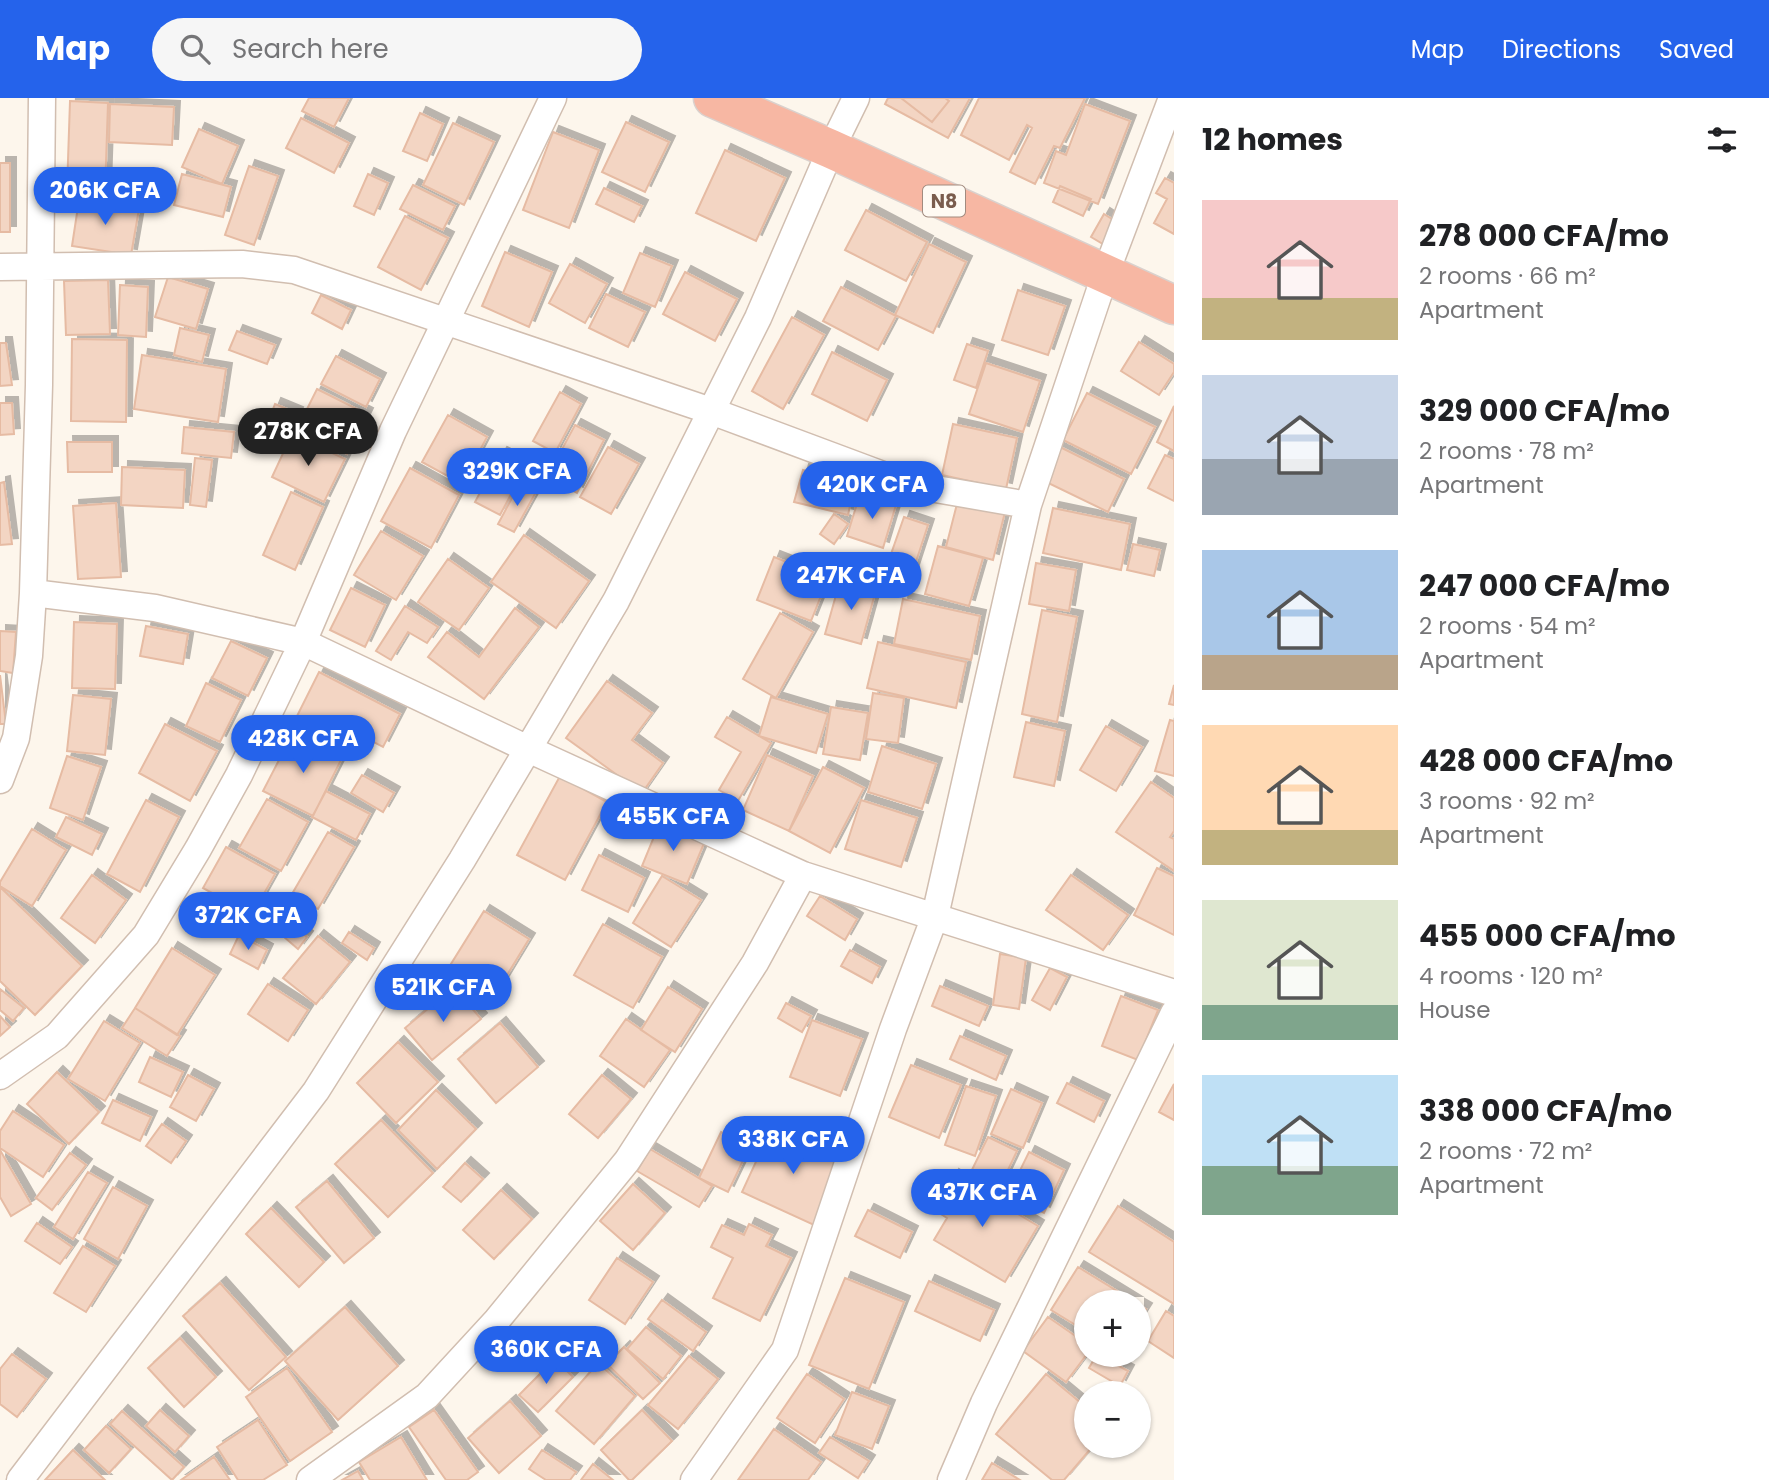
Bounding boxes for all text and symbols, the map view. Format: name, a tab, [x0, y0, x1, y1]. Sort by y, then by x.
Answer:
search box	[152, 18, 642, 81]
text: Map	[35, 25, 110, 72]
icon: search	[176, 30, 214, 68]
text: Search here	[232, 31, 389, 67]
text: Map	[1411, 33, 1464, 66]
text: Directions	[1502, 33, 1621, 66]
text: Saved	[1659, 33, 1734, 66]
text: 12 homes	[1202, 118, 1343, 161]
icon: filters	[1703, 121, 1741, 159]
pin: 206K CFA	[33, 167, 177, 227]
text: 206K CFA	[50, 174, 160, 206]
road number: N8	[923, 186, 965, 216]
text: 278 000 CFA/mo	[1419, 214, 1669, 257]
icon: home	[1258, 228, 1342, 312]
text: 2 rooms · 66 m²	[1419, 260, 1596, 292]
text: Apartment	[1419, 294, 1544, 326]
text: 329 000 CFA/mo	[1419, 389, 1670, 432]
icon: home	[1258, 403, 1342, 487]
pin: 278K CFA	[236, 408, 380, 468]
text: 278K CFA	[254, 415, 362, 447]
text: 2 rooms · 78 m²	[1419, 435, 1594, 467]
pin: 329K CFA	[445, 448, 589, 508]
text: 329K CFA	[462, 455, 572, 487]
pin: 420K CFA	[800, 462, 944, 521]
text: 420K CFA	[816, 468, 928, 500]
text: Apartment	[1419, 469, 1544, 501]
pin: 247K CFA	[779, 552, 923, 612]
text: 247K CFA	[797, 559, 905, 591]
text: 247 000 CFA/mo	[1419, 564, 1670, 607]
icon: home	[1258, 578, 1342, 662]
text: 2 rooms · 54 m²	[1419, 610, 1596, 642]
text: Apartment	[1419, 644, 1544, 676]
pin: 428K CFA	[231, 716, 375, 775]
text: 428K CFA	[247, 722, 359, 754]
text: 428 000 CFA/mo	[1419, 739, 1673, 782]
icon: home	[1258, 753, 1342, 837]
text: 3 rooms · 92 m²	[1419, 785, 1595, 817]
pin: 455K CFA	[601, 794, 745, 853]
text: 455K CFA	[616, 800, 730, 832]
text: Apartment	[1419, 819, 1544, 851]
pin: 372K CFA	[176, 892, 320, 952]
text: 372K CFA	[194, 899, 302, 931]
text: 455 000 CFA/mo	[1419, 914, 1676, 957]
icon: home	[1258, 928, 1342, 1012]
text: 4 rooms · 120 m²	[1419, 960, 1603, 992]
pin: 521K CFA	[371, 964, 515, 1024]
text: 521K CFA	[391, 971, 495, 1003]
text: House	[1419, 994, 1491, 1026]
text: 338 000 CFA/mo	[1419, 1089, 1672, 1132]
icon: home	[1258, 1103, 1342, 1187]
pin: 338K CFA	[721, 1116, 865, 1176]
text: 338K CFA	[738, 1123, 848, 1155]
text: 2 rooms · 72 m²	[1419, 1135, 1592, 1167]
text: Apartment	[1419, 1169, 1544, 1201]
pin: 437K CFA	[910, 1170, 1054, 1229]
text: 437K CFA	[927, 1176, 1037, 1208]
map controls	[1074, 1290, 1151, 1458]
button: +	[1074, 1290, 1151, 1367]
pin: 360K CFA	[474, 1326, 618, 1386]
text: 360K CFA	[490, 1333, 602, 1365]
button: −	[1074, 1381, 1151, 1458]

